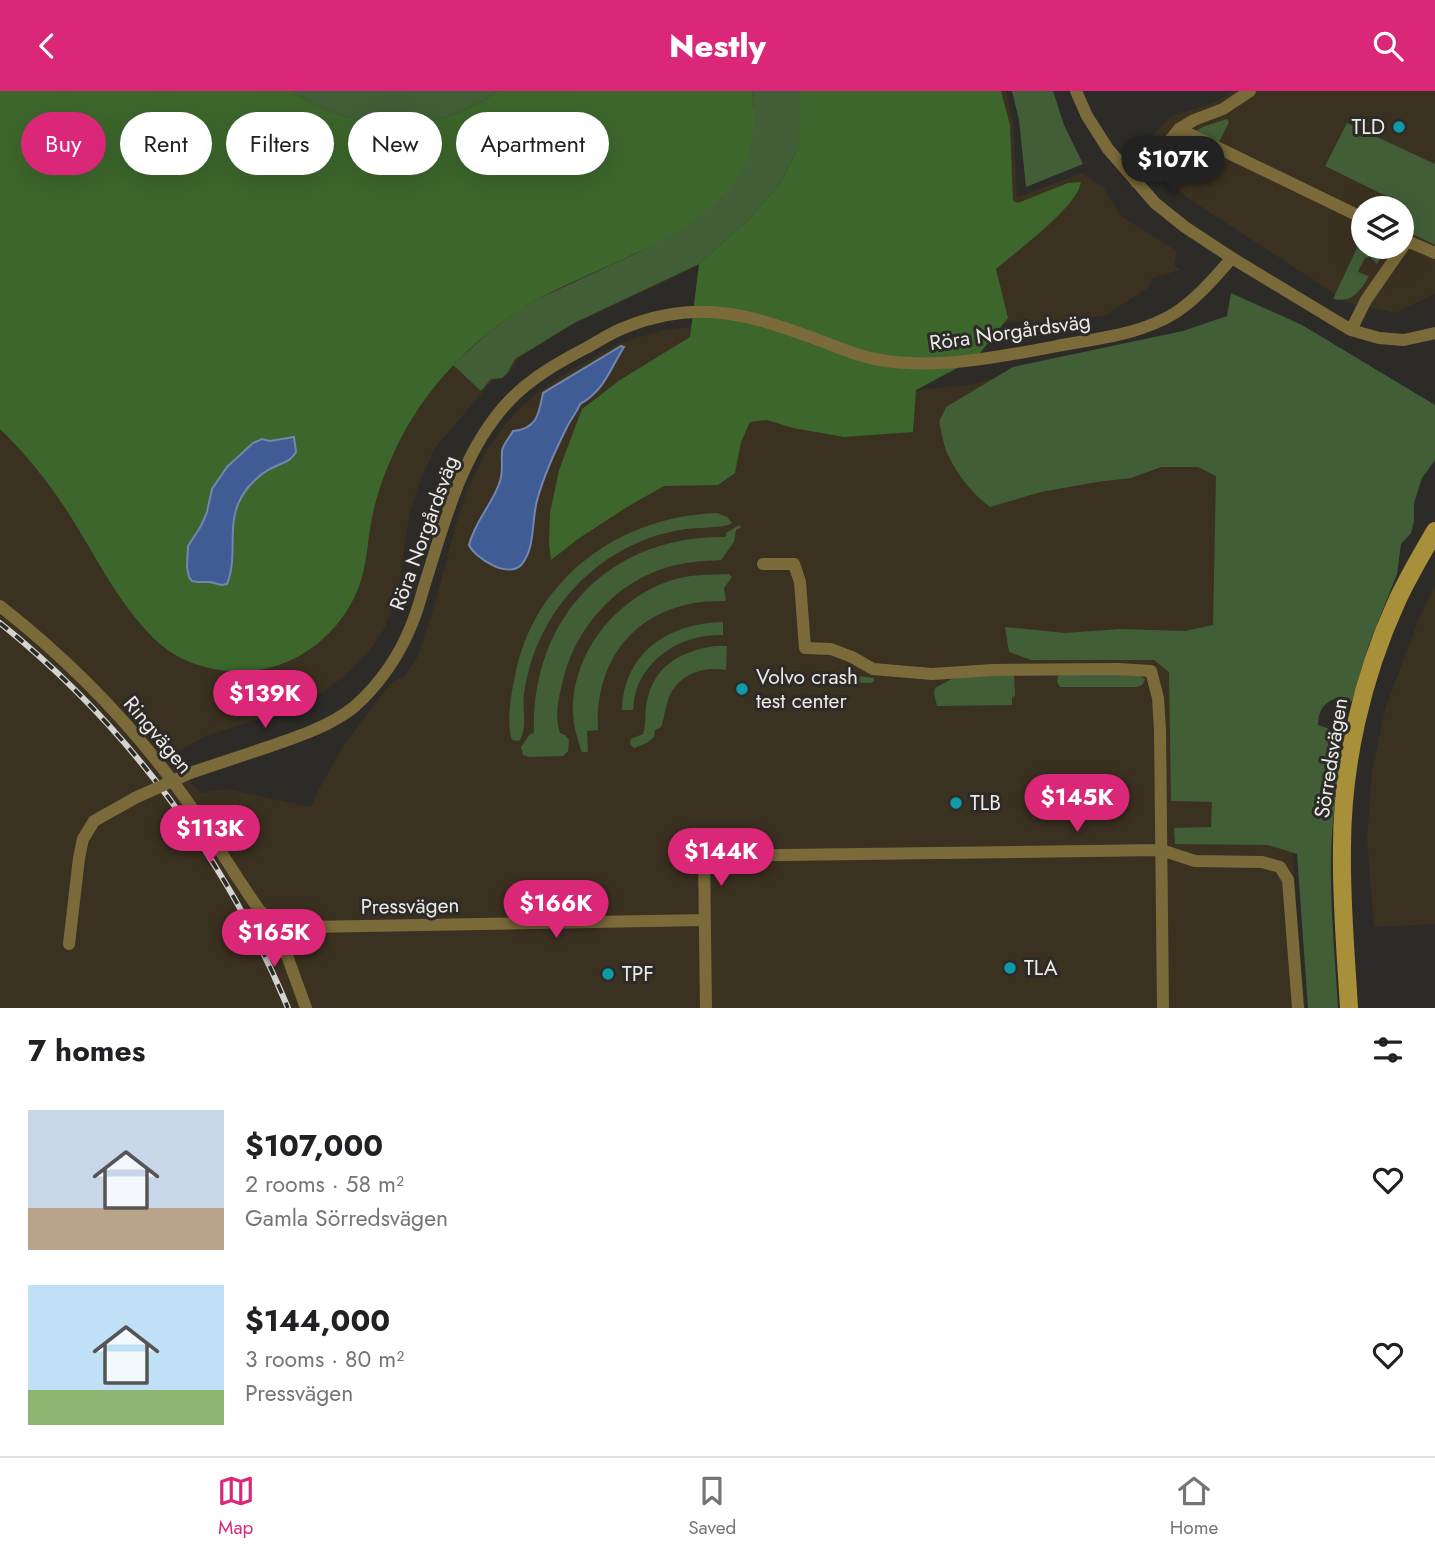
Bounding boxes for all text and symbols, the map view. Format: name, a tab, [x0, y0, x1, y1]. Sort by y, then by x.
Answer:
text: Nestly	[669, 23, 766, 69]
icon: back	[28, 27, 66, 65]
icon: search	[1369, 27, 1407, 65]
chip: Buy	[21, 112, 106, 175]
chip: Rent	[120, 112, 212, 175]
chip: Filters	[226, 112, 334, 175]
chip: New	[348, 112, 442, 175]
chip: Apartment	[456, 112, 609, 175]
place label: TLD	[1352, 112, 1385, 142]
marker: TLD	[1391, 119, 1407, 135]
pin: $107K	[1124, 137, 1222, 196]
text: $107K	[1137, 142, 1209, 176]
map controls	[1351, 196, 1414, 259]
button: layers	[1351, 196, 1414, 259]
street label: Röra Norgårdsväg	[927, 306, 1093, 358]
street label: Röra Norgårdsväg	[382, 451, 466, 615]
place label: Volvo crash test center	[756, 662, 858, 716]
pin: $139K	[216, 671, 314, 730]
text: $139K	[229, 676, 301, 710]
marker: Volvo crash test center	[734, 681, 750, 697]
street label: Ringvägen	[116, 690, 200, 780]
street label: Sörredsvägen	[1307, 696, 1355, 820]
pin: $145K	[1028, 775, 1126, 834]
text: $145K	[1041, 780, 1113, 814]
place label: TLB	[970, 788, 1001, 818]
marker: TLB	[948, 795, 964, 811]
pin: $113K	[161, 805, 259, 865]
text: $113K	[176, 811, 244, 845]
pin: $144K	[672, 829, 770, 888]
text: $144K	[684, 834, 758, 868]
pin: $166K	[507, 881, 605, 940]
text: $166K	[520, 886, 592, 920]
street label: Pressvägen	[360, 890, 460, 922]
pin: $165K	[225, 909, 323, 969]
text: $165K	[238, 915, 310, 949]
place label: TLA	[1024, 953, 1058, 983]
place label: TPF	[622, 959, 654, 989]
marker: TLA	[1002, 960, 1018, 976]
marker: TPF	[600, 966, 616, 982]
text: 7 homes	[28, 1029, 145, 1072]
icon: filters	[1369, 1031, 1407, 1069]
text: $107,000	[245, 1124, 383, 1167]
icon: home	[84, 1138, 168, 1222]
icon: heart	[1369, 1161, 1407, 1199]
text: 2 rooms · 58 m²	[245, 1167, 404, 1201]
text: Gamla Sörredsvägen	[245, 1201, 448, 1235]
text: $144,000	[245, 1299, 390, 1342]
icon: home	[84, 1313, 168, 1397]
icon: heart	[1369, 1336, 1407, 1374]
text: 3 rooms · 80 m²	[245, 1342, 404, 1376]
text: Pressvägen	[245, 1376, 353, 1410]
tab: Map	[217, 1472, 255, 1541]
tab: Saved	[688, 1472, 736, 1541]
tab: Home	[1170, 1472, 1218, 1541]

